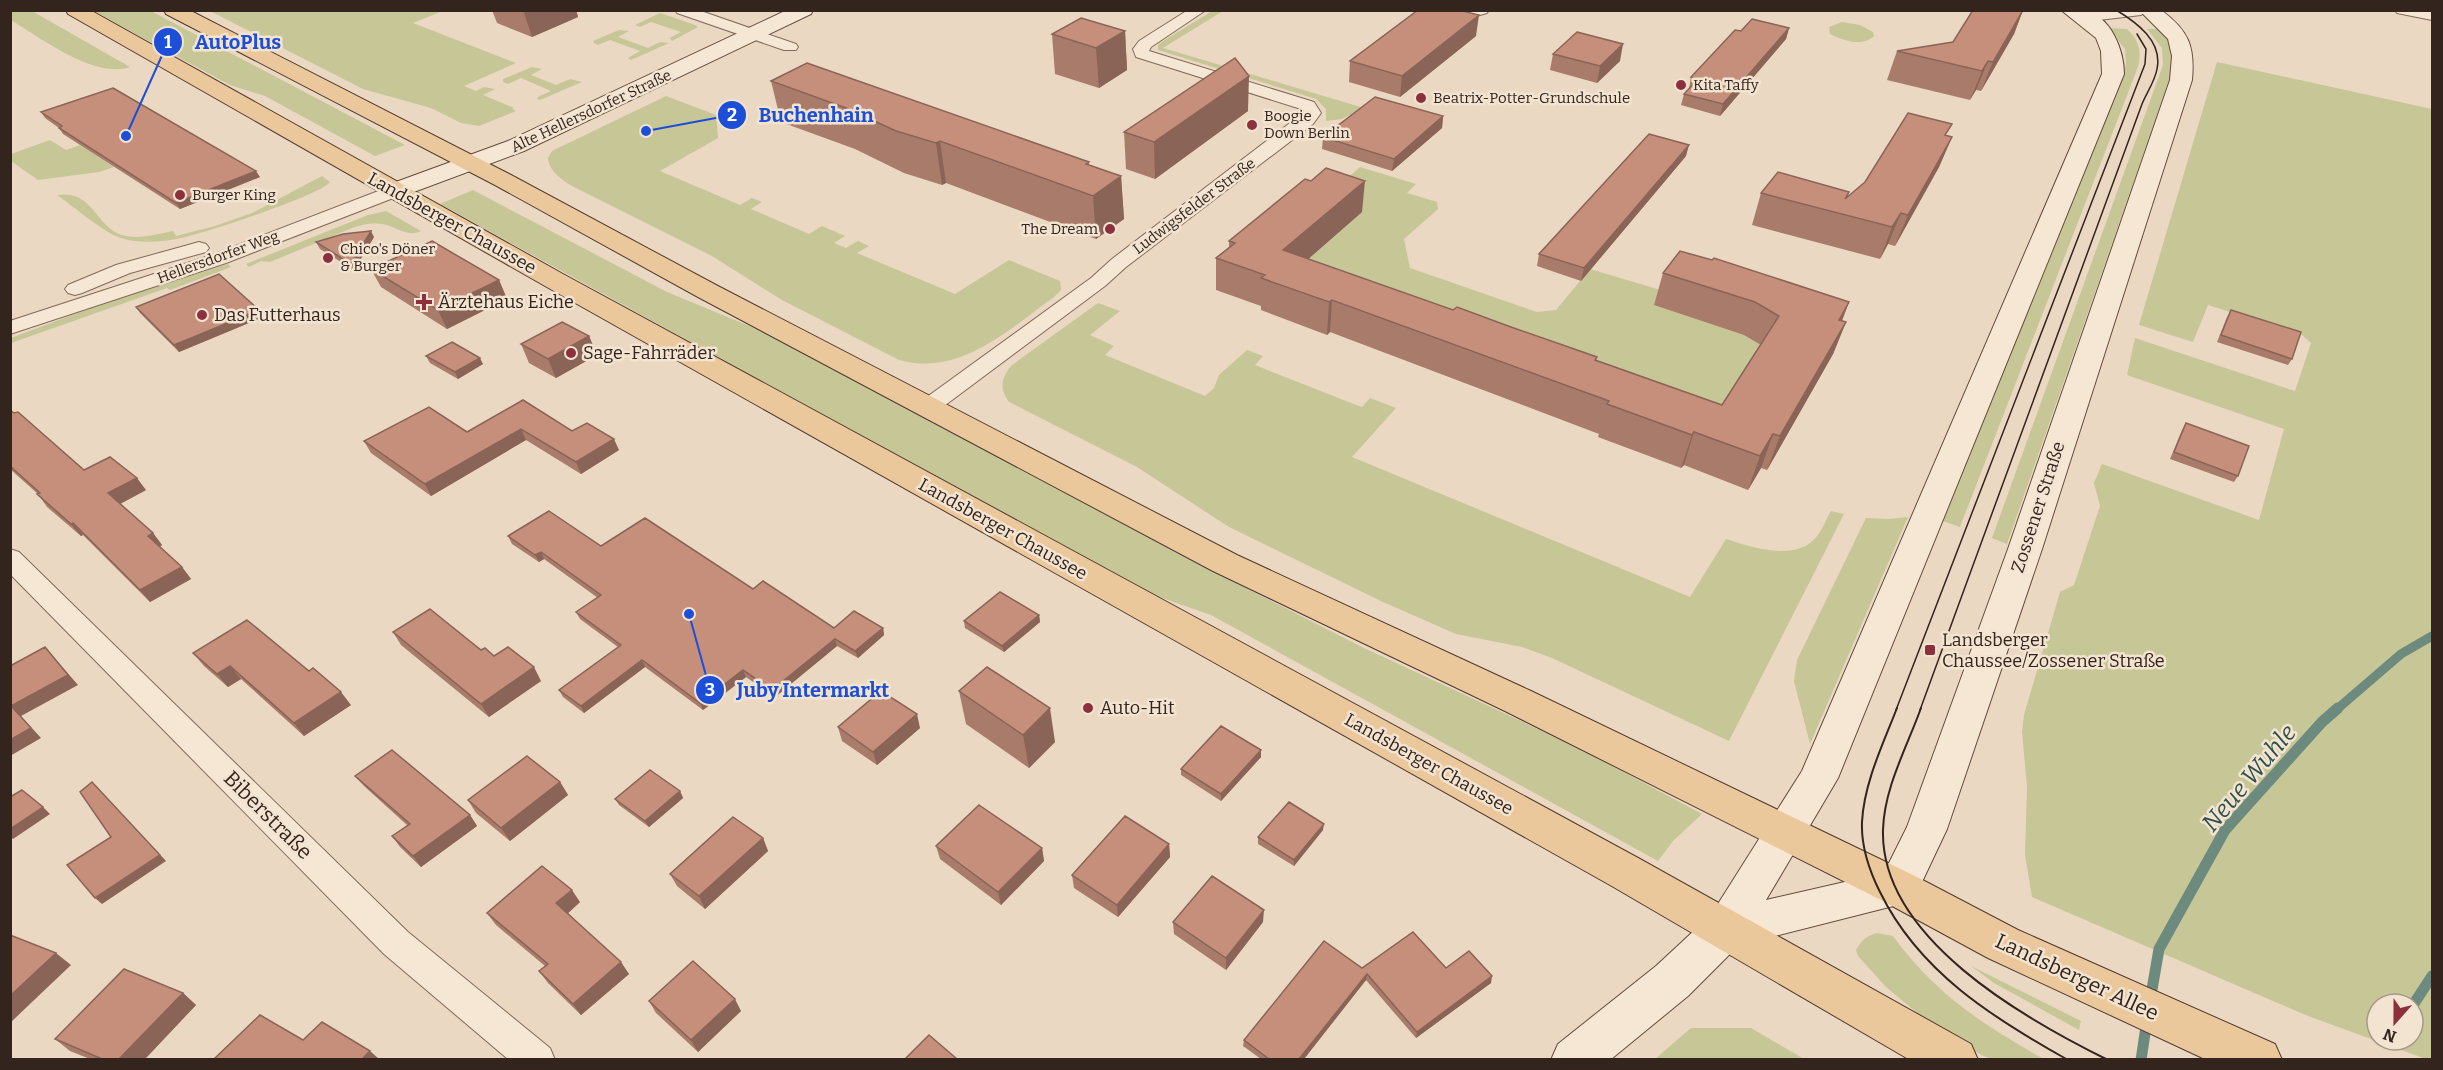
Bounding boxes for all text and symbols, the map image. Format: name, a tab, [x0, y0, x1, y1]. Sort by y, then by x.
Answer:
callout: AutoPlus	[153, 23, 293, 61]
text: AutoPlus	[195, 30, 281, 54]
text: 1	[164, 31, 172, 53]
street label: Alte Hellersdorfer Straße	[508, 66, 674, 156]
place label: Kita Taffy	[1693, 76, 1759, 94]
marker: Kita Taffy	[1674, 78, 1688, 92]
place label: Beatrix-Potter-Grundschule	[1433, 89, 1630, 107]
marker: Beatrix-Potter-Grundschule	[1414, 91, 1428, 105]
callout: Buchenhain	[717, 96, 886, 134]
text: Buchenhain	[758, 103, 874, 127]
text: 2	[727, 104, 737, 126]
place label: Boogie Down Berlin	[1264, 107, 1350, 142]
marker: Boogie Down Berlin	[1245, 118, 1259, 132]
street label: Ludwigsfelder Straße	[1129, 154, 1259, 258]
street label: Landsberger Chaussee	[364, 167, 540, 279]
place label: Burger King	[192, 186, 276, 204]
marker: Burger King	[173, 188, 187, 202]
place label: The Dream	[1021, 220, 1099, 238]
marker: The Dream	[1103, 222, 1117, 236]
street label: Hellersdorfer Weg	[155, 227, 281, 287]
place label: Chico's Döner & Burger	[340, 240, 435, 275]
marker: Chico's Döner & Burger	[321, 251, 335, 265]
place label: Ärztehaus Eiche	[438, 291, 574, 313]
marker: Ärztehaus Eiche	[415, 293, 433, 311]
place label: Das Futterhaus	[214, 304, 341, 326]
marker: Das Futterhaus	[195, 308, 209, 322]
place label: Sage-Fahrräder	[583, 342, 715, 364]
marker: Sage-Fahrräder	[564, 346, 578, 360]
street label: Zossener Straße	[2006, 439, 2070, 575]
street label: Landsberger Chaussee	[915, 473, 1091, 585]
place label: Landsberger Chaussee/Zossener Straße	[1942, 629, 2165, 672]
marker: Landsberger Chaussee/Zossener Straße	[1923, 643, 1937, 657]
callout: Juby Intermarkt	[695, 671, 901, 709]
text: Juby Intermarkt	[736, 678, 889, 702]
text: 3	[705, 679, 715, 701]
place label: Auto-Hit	[1100, 697, 1175, 719]
marker: Auto-Hit	[1081, 701, 1095, 715]
street label: Landsberger Chaussee	[1341, 708, 1517, 820]
water label: Neue Wuhle	[2196, 719, 2302, 837]
street label: Biberstraße	[218, 765, 318, 865]
street label: Landsberger Allee	[1991, 928, 2163, 1026]
north arrow	[2365, 992, 2425, 1052]
text: N	[2381, 1024, 2399, 1047]

